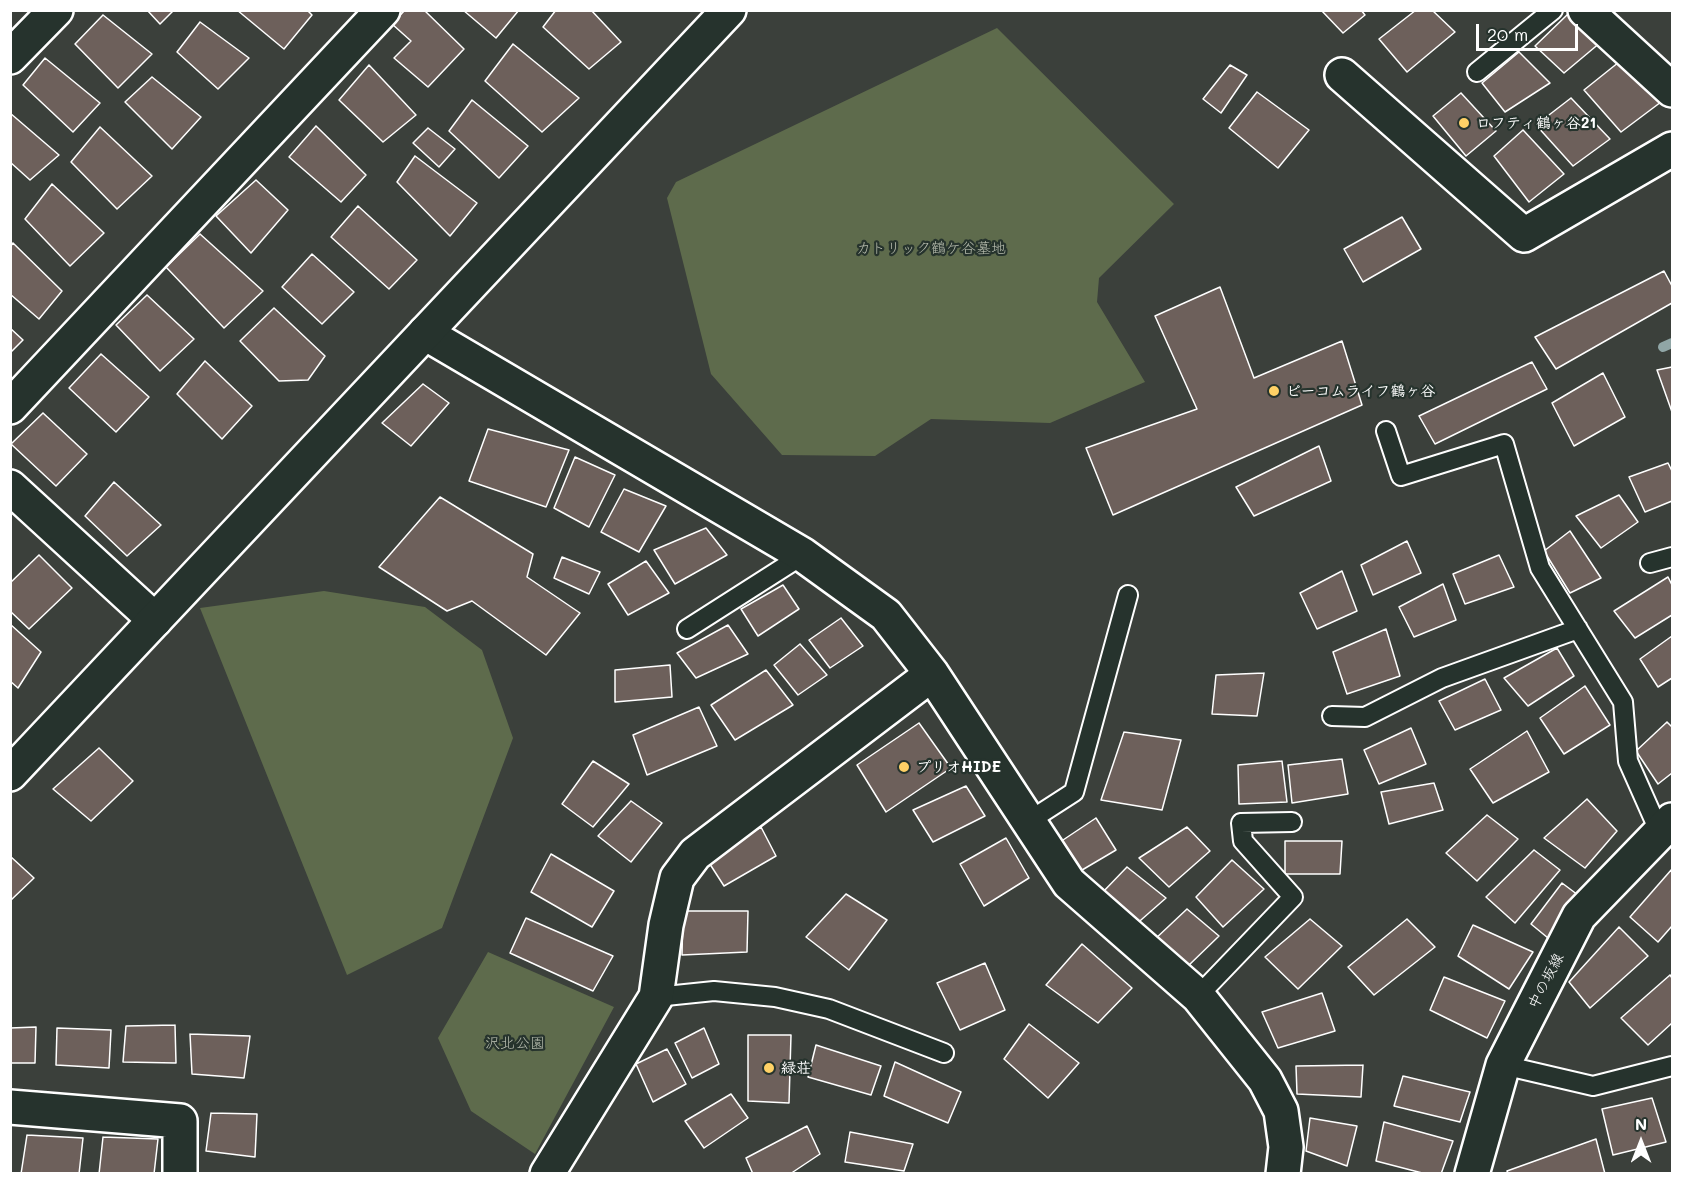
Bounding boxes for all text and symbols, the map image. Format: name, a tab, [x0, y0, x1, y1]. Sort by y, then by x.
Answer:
scale bar	[1479, 12, 1581, 50]
text: 20 m	[1487, 22, 1528, 46]
place label: ロフティ鶴ヶ谷21	[1476, 114, 1596, 132]
marker: ロフティ鶴ヶ谷21	[1457, 116, 1471, 130]
park label: カトリック鶴ケ谷墓地	[856, 239, 1006, 257]
place label: ピーコムライフ鶴ヶ谷	[1286, 382, 1435, 400]
marker: ピーコムライフ鶴ヶ谷	[1267, 384, 1281, 398]
place label: プリオHIDE	[916, 758, 1001, 776]
marker: プリオHIDE	[897, 760, 911, 774]
street label: 中の坂線	[1524, 950, 1568, 1012]
park label: 沢北公園	[485, 1034, 545, 1052]
place label: 緑荘	[781, 1059, 811, 1077]
marker: 緑荘	[762, 1061, 776, 1075]
north arrow	[1611, 1112, 1671, 1172]
text: N	[1635, 1113, 1647, 1134]

